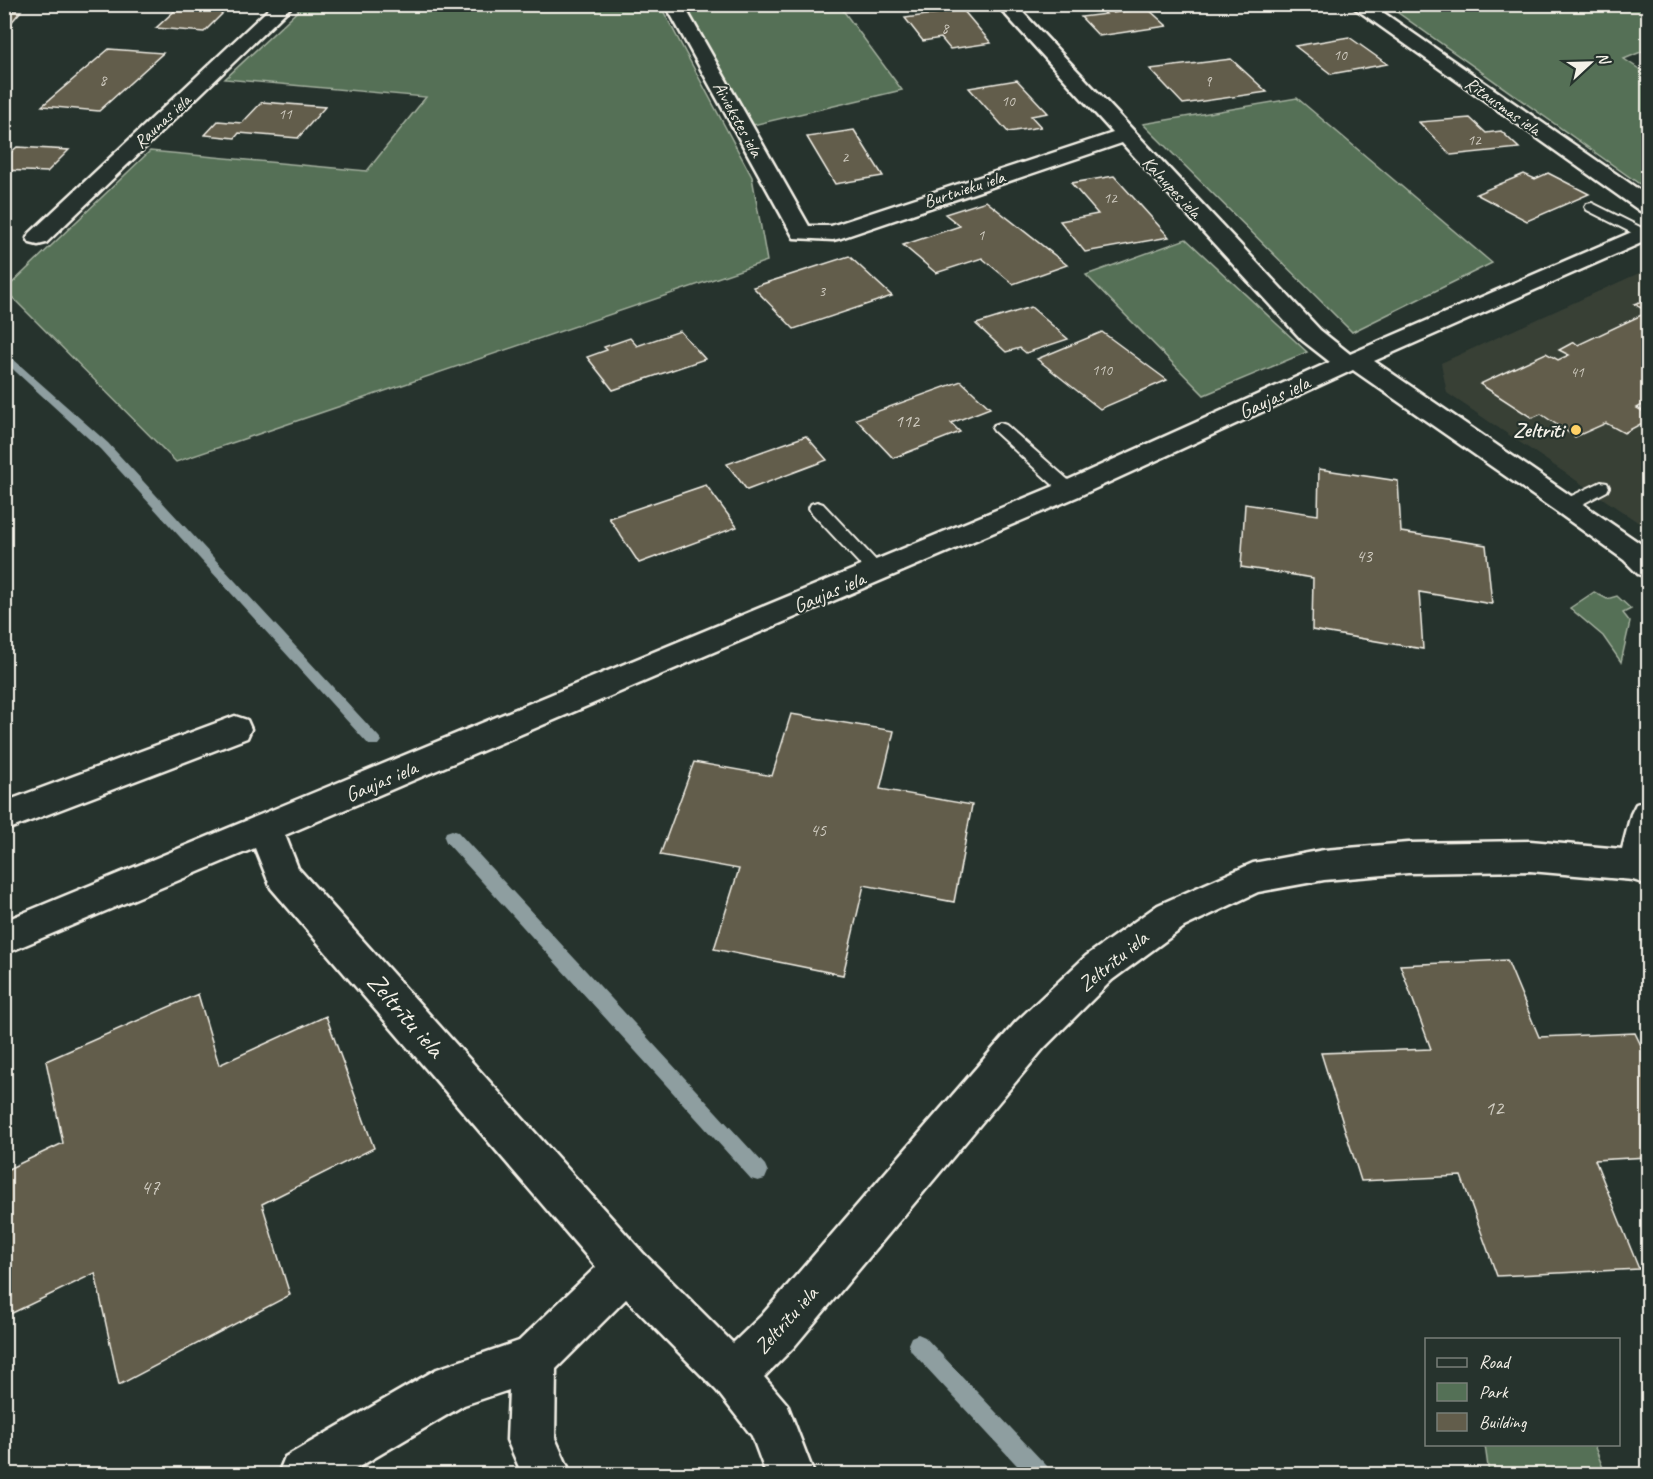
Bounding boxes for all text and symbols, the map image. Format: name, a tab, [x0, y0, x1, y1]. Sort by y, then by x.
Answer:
house number: 8	[942, 19, 950, 38]
north arrow	[1560, 33, 1620, 93]
house number: 10	[1333, 46, 1348, 65]
text: N	[1592, 49, 1615, 69]
house number: 8	[100, 71, 108, 90]
house number: 9	[1205, 72, 1213, 91]
street label: Rītausmas iela	[1461, 72, 1546, 141]
street label: Aiviekstes iela	[708, 77, 768, 162]
street label: Raunas iela	[129, 88, 196, 153]
house number: 10	[1001, 92, 1016, 111]
house number: 11	[278, 105, 293, 124]
house number: 12	[1467, 131, 1482, 150]
house number: 2	[842, 148, 850, 167]
street label: Kalnupes iela	[1138, 151, 1207, 224]
street label: Burtnieku iela	[921, 165, 1008, 212]
house number: 12	[1103, 189, 1118, 208]
house number: 1	[978, 226, 986, 245]
house number: 3	[819, 282, 827, 301]
house number: 110	[1092, 361, 1113, 380]
house number: 41	[1570, 363, 1585, 382]
street label: Gaujas iela	[1234, 368, 1316, 425]
house number: 112	[895, 410, 921, 432]
place label: Zeltrīti	[1513, 417, 1567, 443]
marker: Zeltrīti	[1569, 423, 1583, 437]
house number: 43	[1356, 545, 1374, 567]
street label: Gaujas iela	[789, 564, 871, 619]
street label: Gaujas iela	[341, 753, 423, 808]
house number: 45	[810, 819, 827, 841]
street label: Zeltrītu iela	[1073, 924, 1155, 997]
street label: Zeltrītu iela	[360, 966, 453, 1066]
house number: 12	[1485, 1095, 1505, 1121]
house number: 47	[141, 1174, 161, 1200]
street label: Zeltrītu iela	[749, 1279, 824, 1359]
legend	[1425, 1338, 1620, 1446]
text: Road	[1479, 1351, 1512, 1373]
text: Park	[1479, 1381, 1509, 1403]
text: Building	[1479, 1411, 1528, 1433]

